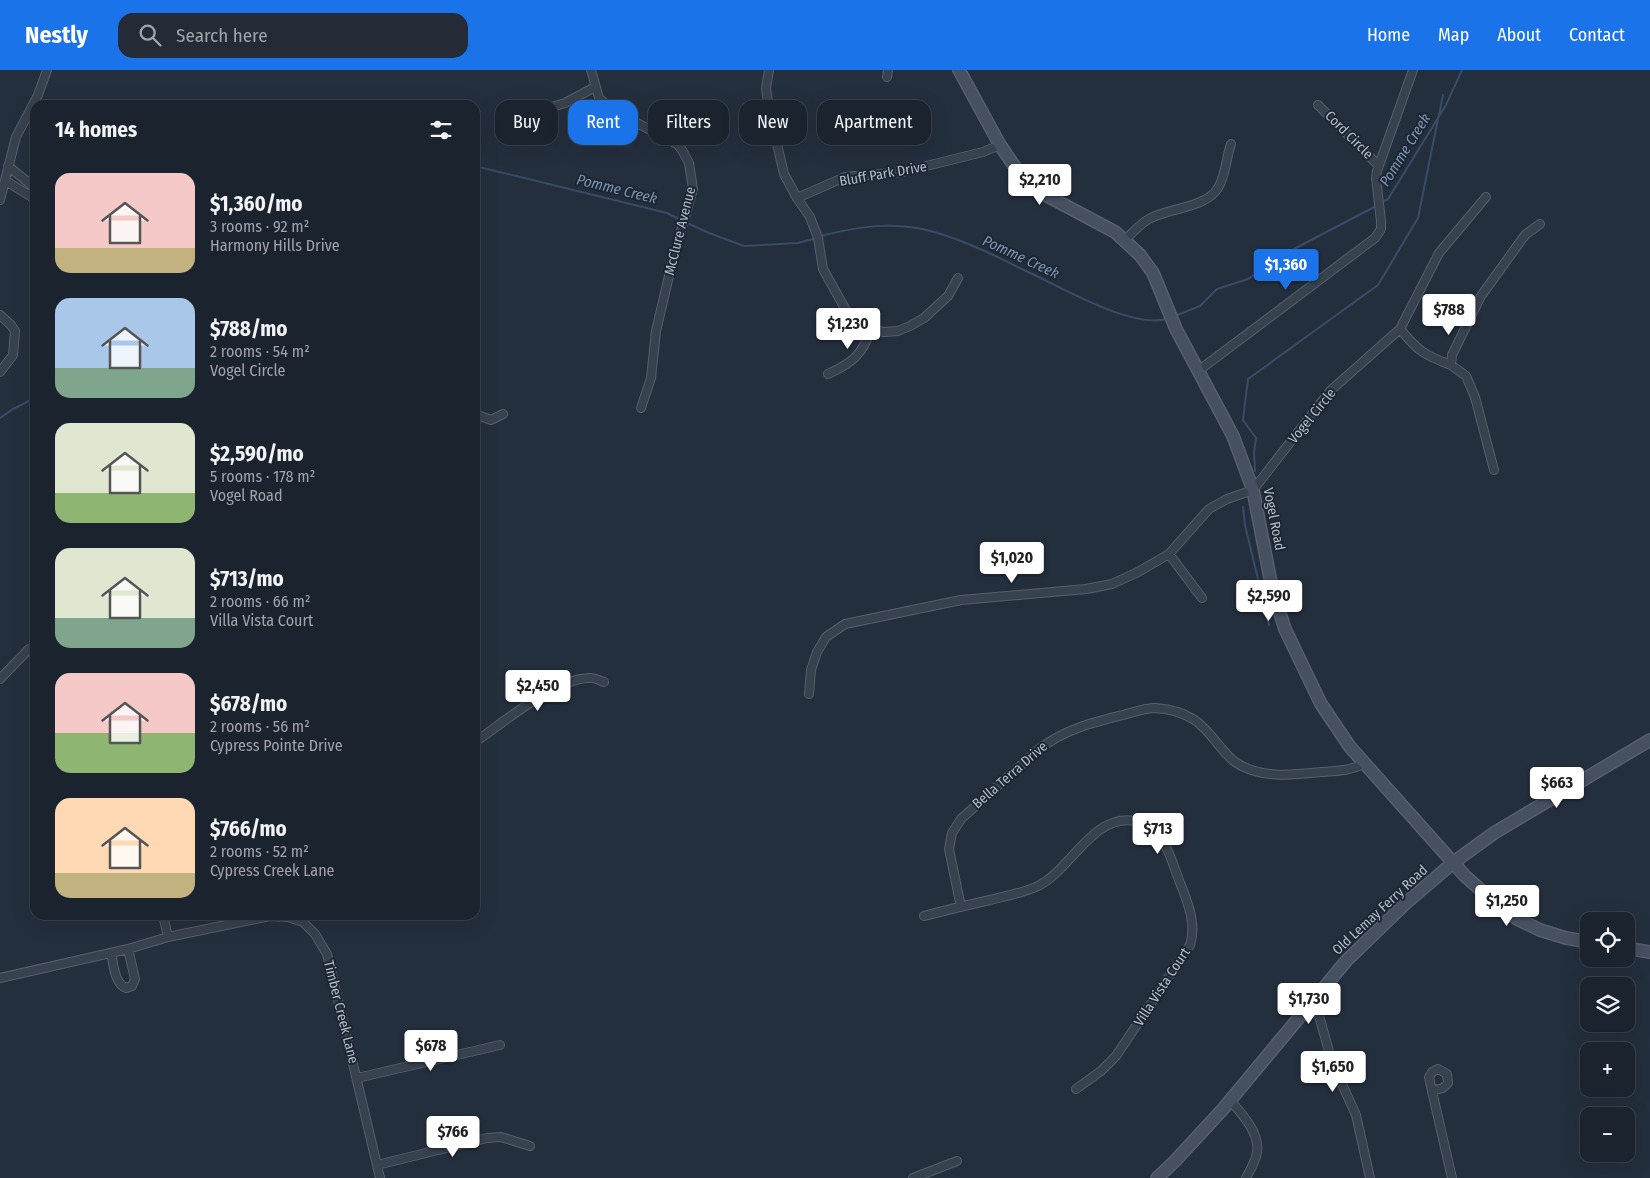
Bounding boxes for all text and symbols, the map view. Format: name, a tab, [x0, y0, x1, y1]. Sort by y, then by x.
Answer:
search box	[118, 13, 468, 58]
text: Nestly	[25, 21, 88, 49]
icon: search	[136, 21, 164, 49]
text: Search here	[176, 24, 268, 47]
text: Home	[1367, 24, 1410, 46]
text: Map	[1438, 24, 1469, 46]
text: About	[1497, 24, 1541, 46]
text: Contact	[1569, 24, 1625, 46]
chip: Buy	[495, 100, 558, 145]
chip: Rent	[568, 100, 638, 145]
chip: Filters	[648, 100, 729, 145]
chip: New	[739, 100, 807, 145]
chip: Apartment	[817, 100, 931, 145]
street label: Cord Circle	[1321, 107, 1377, 163]
water label: Pomme Creek	[1376, 110, 1435, 190]
icon: filters	[427, 116, 455, 144]
text: 14 homes	[55, 117, 137, 143]
street label: Bluff Park Drive	[838, 158, 928, 190]
pin: $2,210	[999, 164, 1081, 206]
water label: Pomme Creek	[575, 170, 660, 208]
text: $2,210	[1019, 170, 1061, 189]
street label: McClure Avenue	[661, 185, 699, 277]
text: $1,360/mo	[210, 191, 302, 217]
icon: home	[95, 193, 155, 253]
text: 3 rooms · 92 m²	[210, 217, 309, 236]
water label: Pomme Creek	[980, 231, 1063, 283]
text: Harmony Hills Drive	[210, 236, 340, 255]
pin: $1,360	[1245, 248, 1327, 291]
text: $1,360	[1265, 255, 1307, 274]
pin: $788	[1419, 294, 1479, 336]
text: $788	[1433, 300, 1465, 319]
pin: $1,230	[807, 308, 889, 350]
text: $1,230	[827, 314, 869, 333]
text: $788/mo	[210, 316, 287, 342]
icon: home	[95, 318, 155, 378]
text: 2 rooms · 54 m²	[210, 342, 310, 361]
text: Vogel Circle	[210, 361, 286, 380]
street label: Vogel Circle	[1285, 385, 1339, 447]
text: $2,590/mo	[210, 441, 304, 467]
icon: home	[95, 443, 155, 503]
text: 5 rooms · 178 m²	[210, 467, 315, 486]
text: Vogel Road	[210, 486, 282, 505]
street label: Vogel Road	[1260, 486, 1288, 552]
pin: $1,020	[971, 542, 1053, 584]
text: $1,020	[991, 548, 1033, 567]
text: $713/mo	[210, 566, 284, 592]
icon: home	[95, 568, 155, 628]
pin: $2,590	[1228, 580, 1310, 622]
text: $2,590	[1247, 586, 1291, 605]
text: 2 rooms · 66 m²	[210, 592, 310, 611]
text: Villa Vista Court	[210, 611, 313, 630]
pin: $2,450	[497, 670, 579, 712]
text: $2,450	[516, 676, 560, 695]
text: $678/mo	[210, 691, 287, 717]
icon: home	[95, 693, 155, 753]
text: 2 rooms · 56 m²	[210, 717, 310, 736]
text: Cypress Pointe Drive	[210, 736, 343, 755]
street label: Bella Terra Drive	[969, 738, 1051, 812]
pin: $663	[1527, 766, 1587, 809]
text: $663	[1541, 773, 1573, 792]
pin: $713	[1128, 812, 1188, 855]
text: $766/mo	[210, 816, 287, 842]
icon: home	[95, 818, 155, 878]
text: $713	[1144, 819, 1172, 838]
text: 2 rooms · 52 m²	[210, 842, 309, 861]
text: Cypress Creek Lane	[210, 861, 334, 880]
street label: Old Lemay Ferry Road	[1329, 862, 1431, 958]
pin: $1,250	[1466, 884, 1548, 927]
text: $1,250	[1486, 891, 1528, 910]
map controls	[1580, 912, 1635, 1162]
button: locate	[1580, 912, 1635, 967]
street label: Villa Vista Court	[1130, 944, 1194, 1030]
street label: Timber Creek Lane	[320, 959, 362, 1065]
button: layers	[1580, 977, 1635, 1032]
pin: $1,730	[1268, 982, 1350, 1025]
text: $1,730	[1289, 989, 1329, 1008]
pin: $678	[401, 1030, 461, 1072]
text: $678	[415, 1036, 447, 1055]
button: +	[1580, 1042, 1635, 1097]
pin: $1,650	[1292, 1050, 1374, 1093]
text: $1,650	[1312, 1057, 1354, 1076]
button: −	[1580, 1107, 1635, 1162]
pin: $766	[423, 1116, 483, 1158]
text: $766	[438, 1122, 469, 1141]

